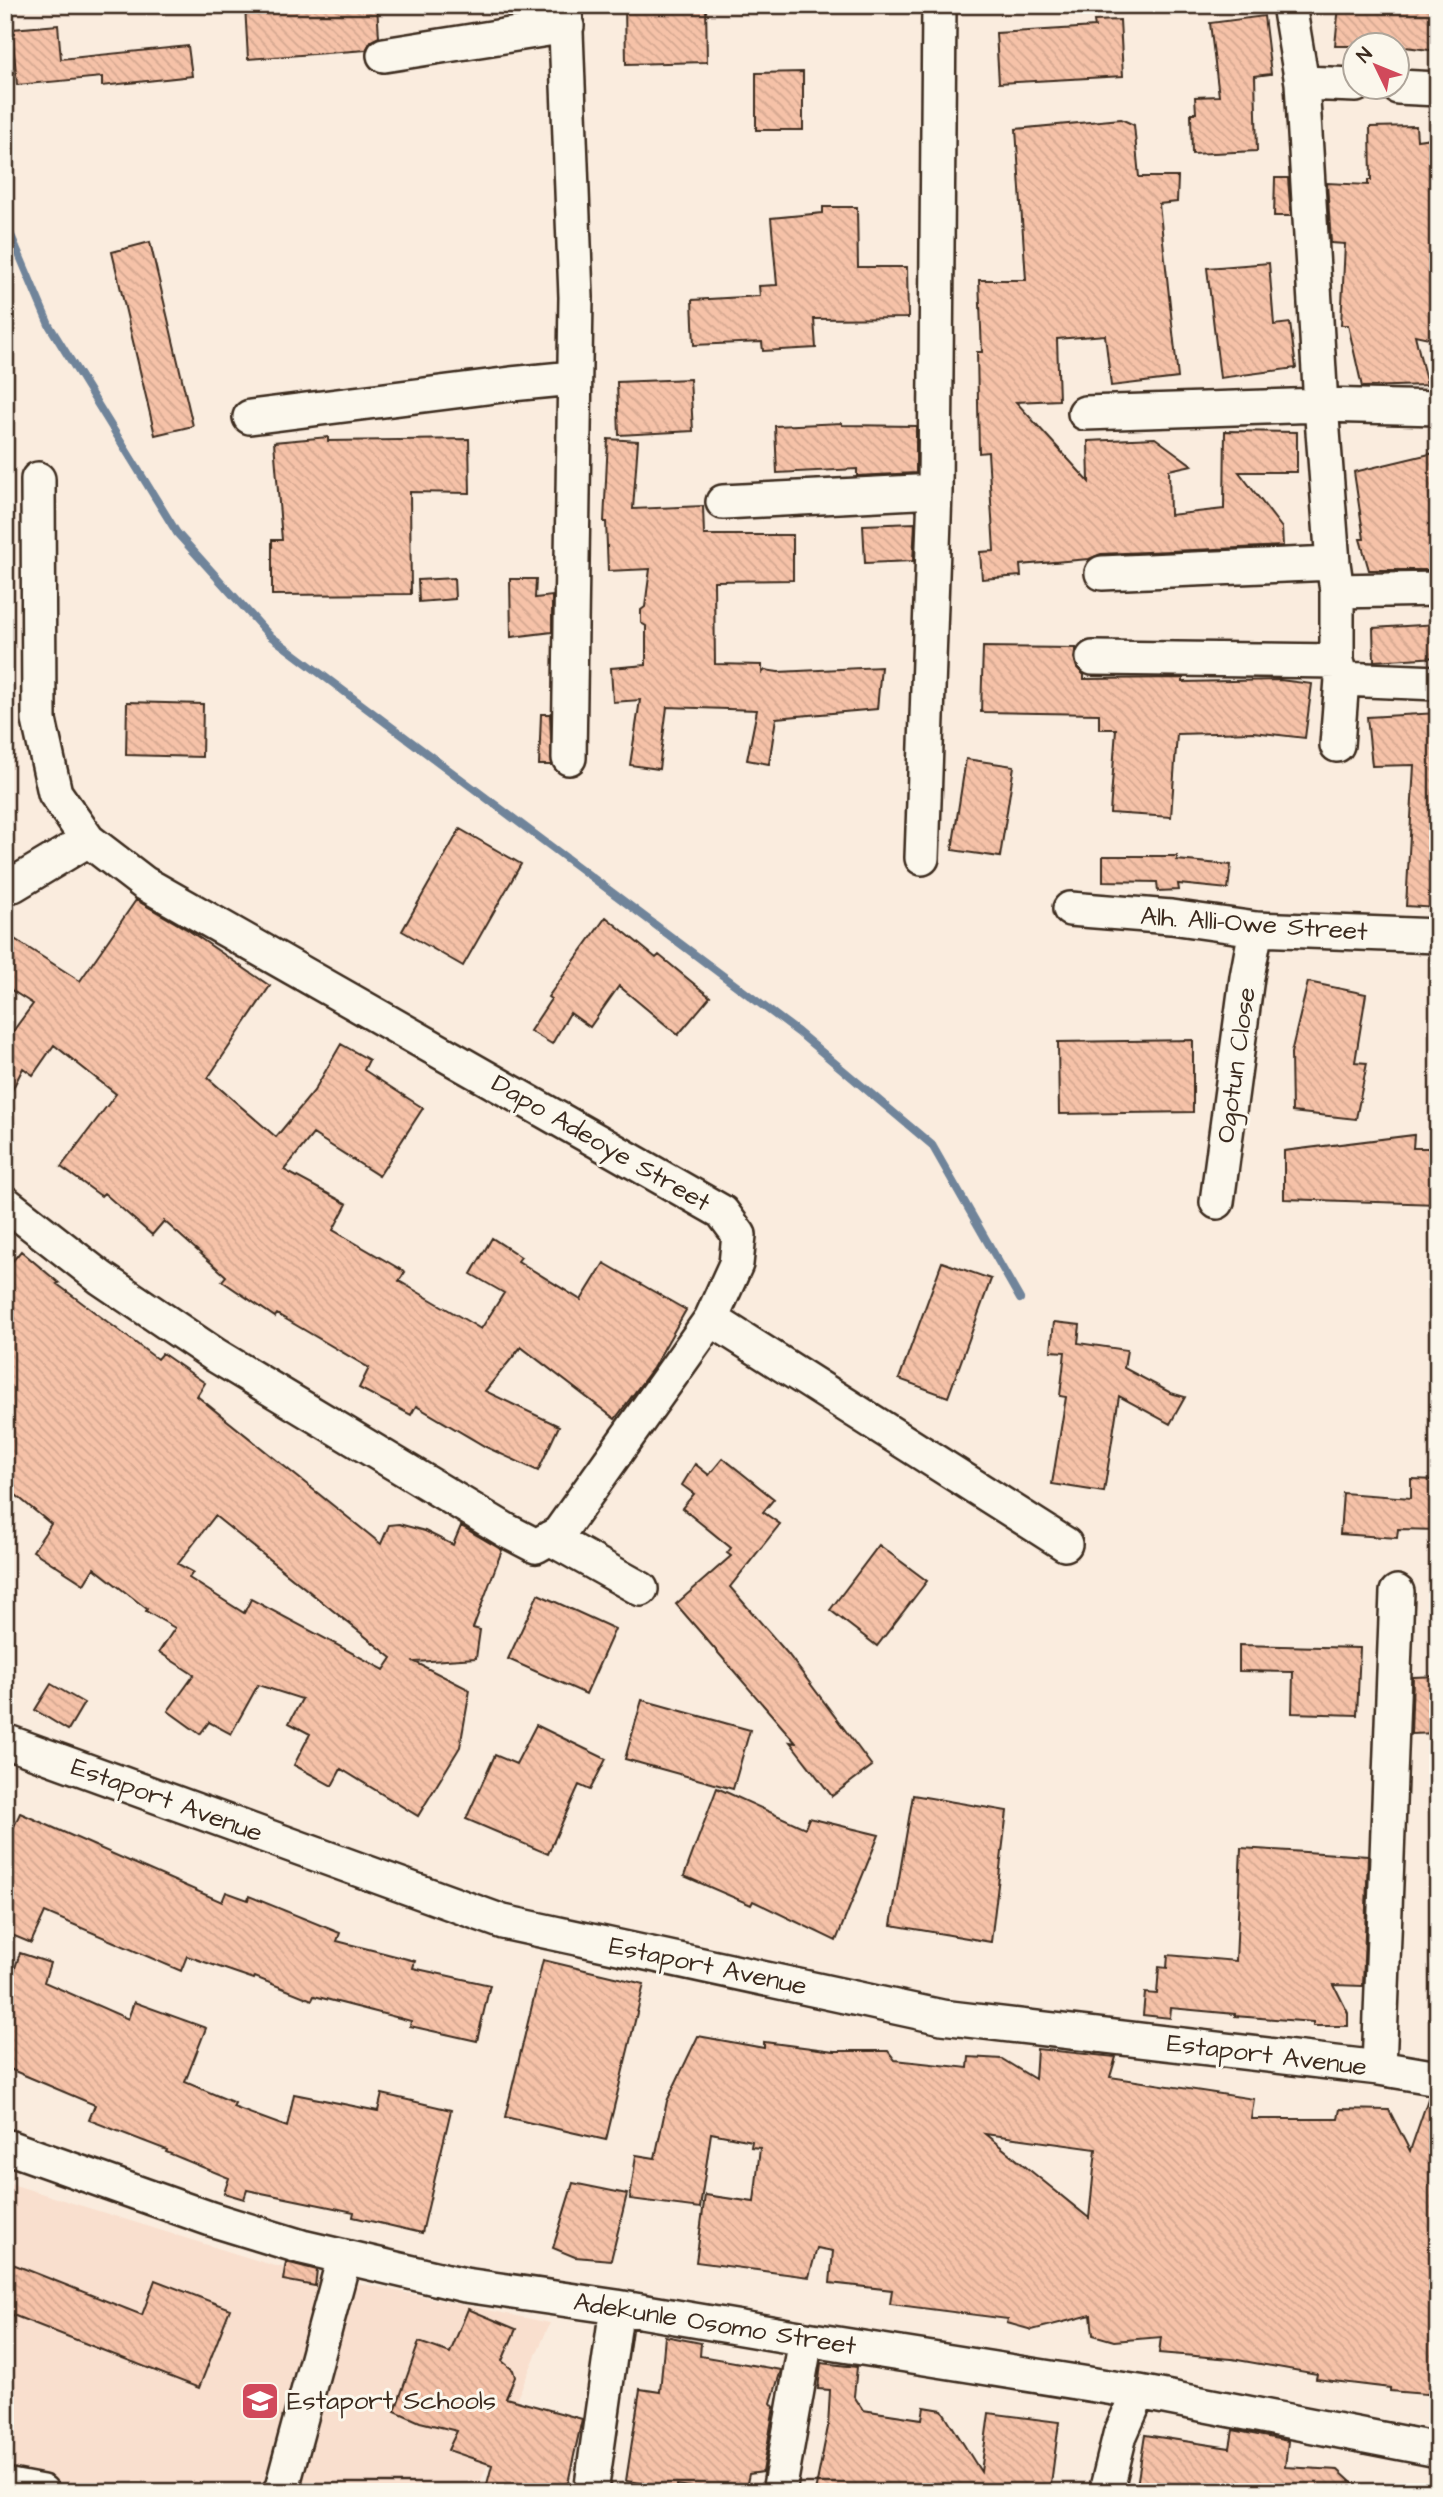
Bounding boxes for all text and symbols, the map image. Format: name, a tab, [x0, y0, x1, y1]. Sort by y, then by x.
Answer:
north arrow	[1342, 32, 1412, 102]
text: N	[1351, 42, 1379, 69]
street label: Alh. Alli-Owe Street	[1139, 898, 1369, 950]
street label: Ogotun Close	[1207, 985, 1267, 1145]
street label: Dapo Adeoye Street	[484, 1066, 717, 1222]
street label: Estaport Avenue	[66, 1749, 268, 1851]
street label: Estaport Avenue	[606, 1927, 810, 2005]
street label: Estaport Avenue	[1165, 2025, 1369, 2085]
street label: Adekunle Osomo Street	[571, 2284, 859, 2364]
school or university icon: Estaport Schools	[239, 2380, 281, 2422]
place label: Estaport Schools	[287, 2383, 496, 2419]

